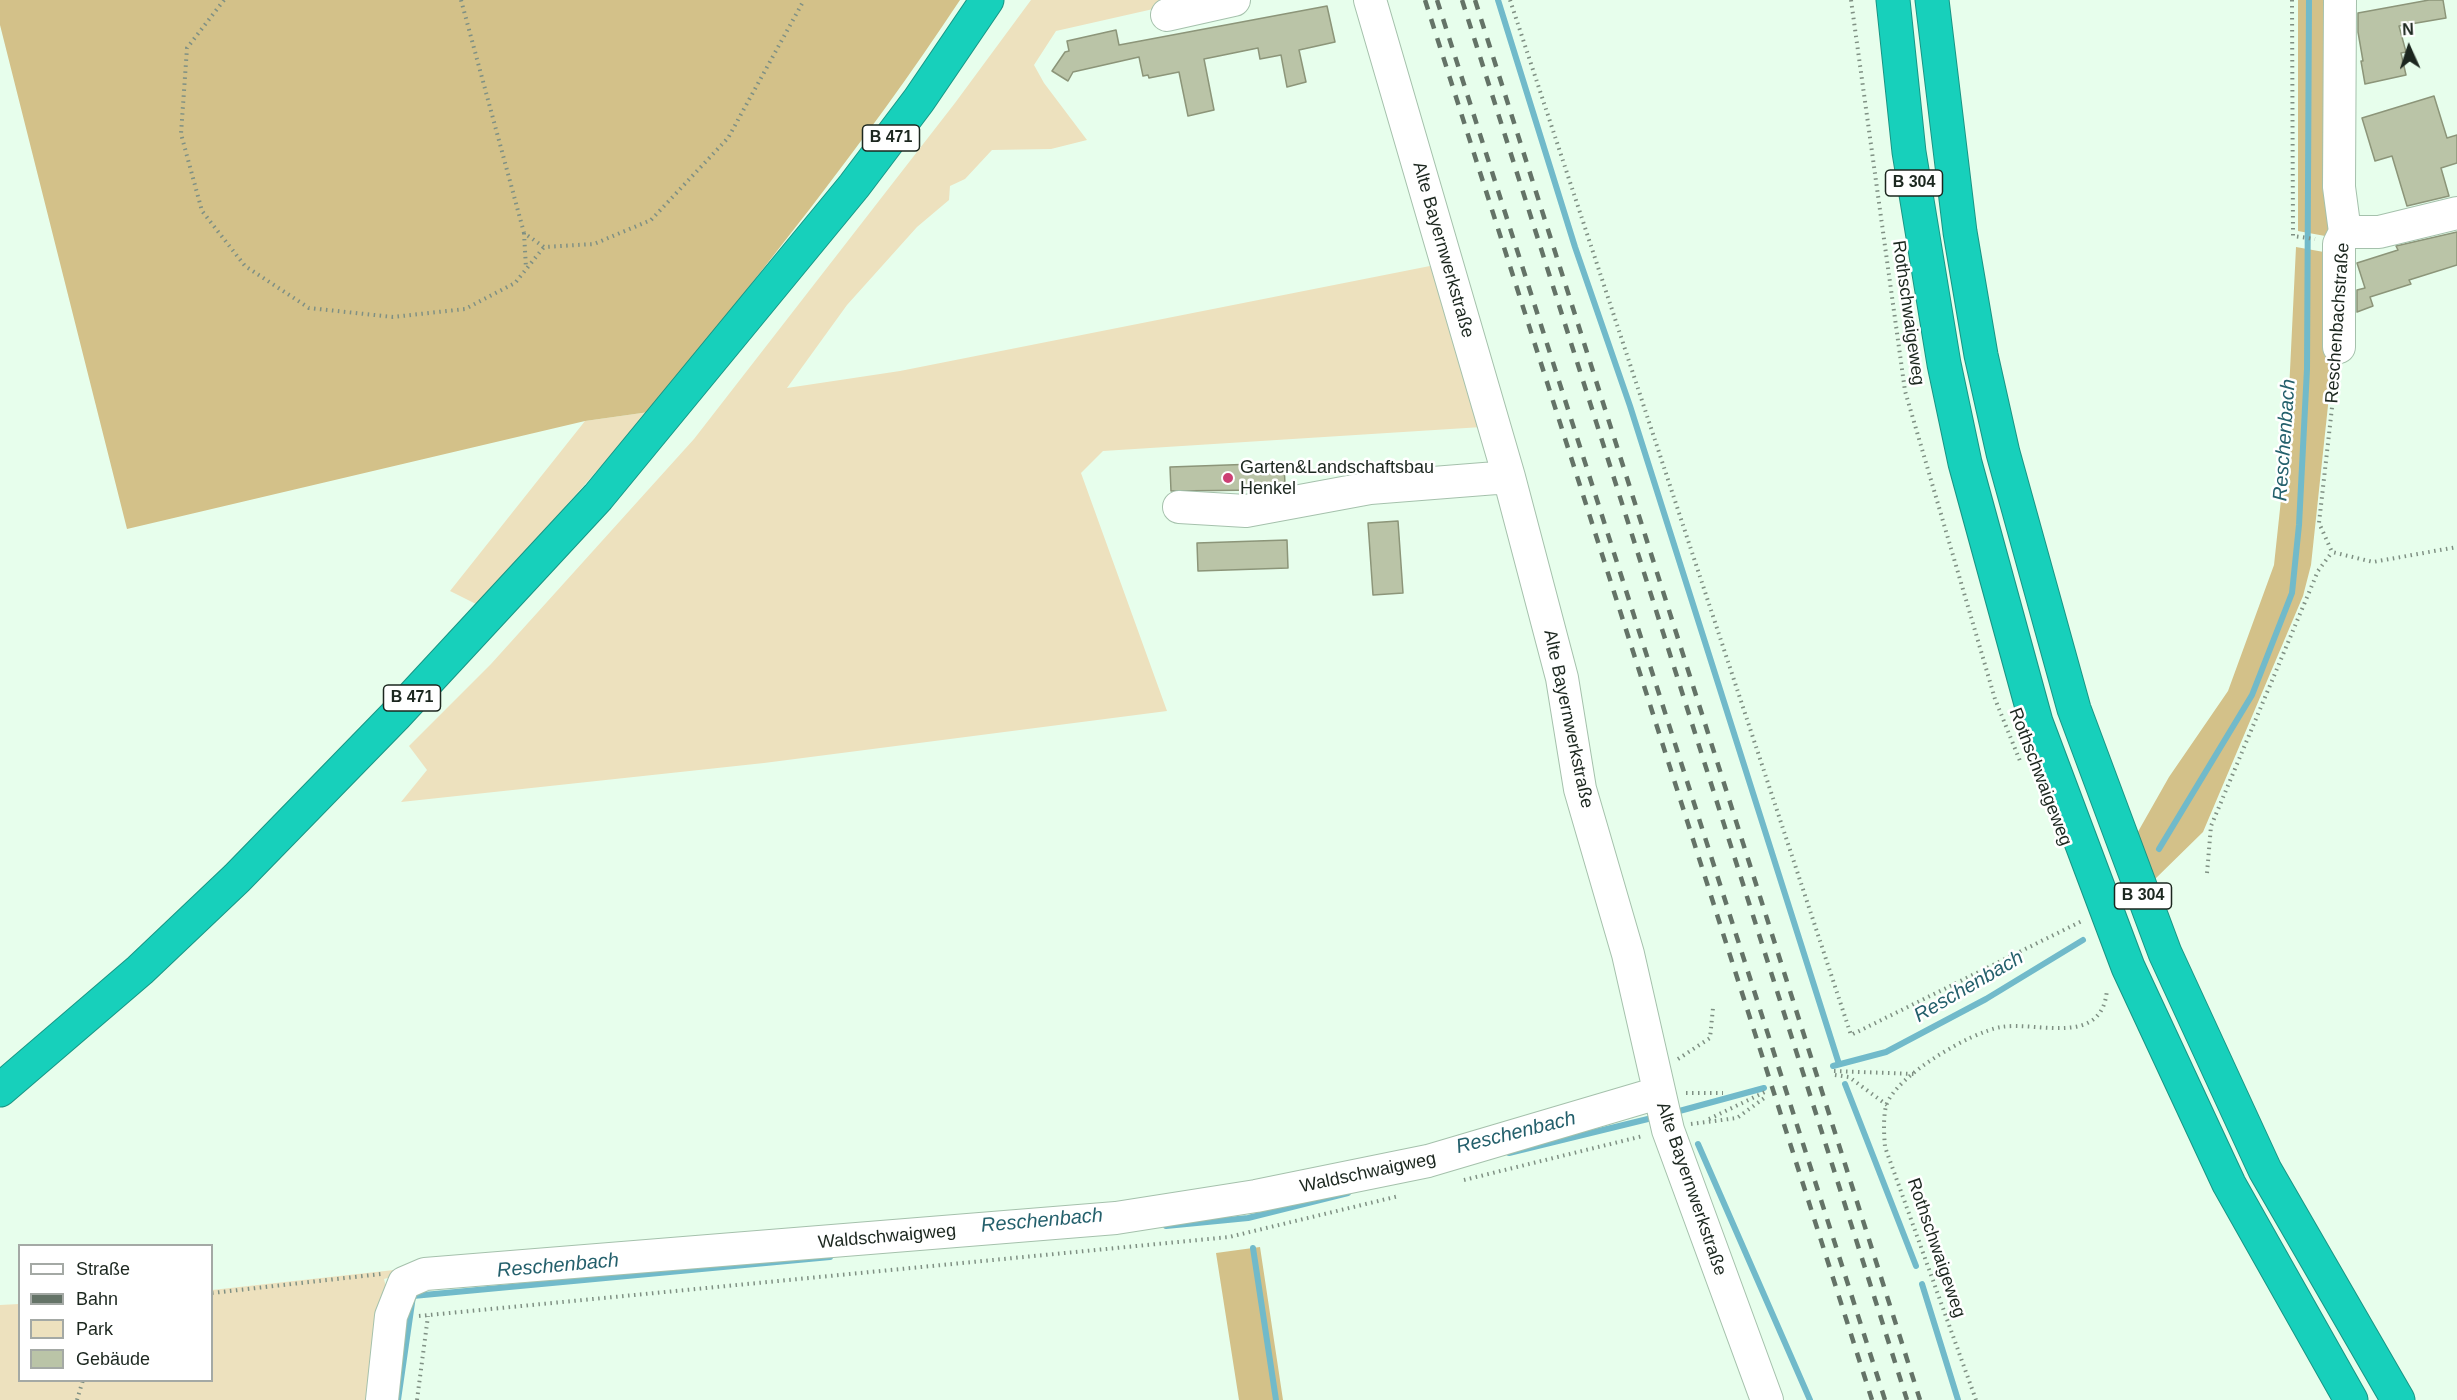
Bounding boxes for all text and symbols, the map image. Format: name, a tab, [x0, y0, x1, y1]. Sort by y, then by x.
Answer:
north arrow	[2379, 18, 2439, 78]
text: N	[2402, 21, 2414, 38]
road number: B 471	[862, 125, 920, 151]
street label: Alte Bayernwerkstraße	[1408, 160, 1478, 340]
road number: B 304	[1886, 170, 1942, 196]
street label: Rothschwaigeweg	[1887, 239, 1929, 387]
street label: Reschenbachstraße	[2322, 242, 2354, 404]
water label: Reschenbach	[2269, 378, 2301, 502]
place label: Garten&Landschaftsbau Henkel	[1240, 457, 1434, 500]
marker: Garten&Landschaftsbau Henkel	[1221, 471, 1235, 485]
street label: Alte Bayernwerkstraße	[1539, 628, 1597, 810]
road number: B 471	[384, 685, 440, 711]
street label: Rothschwaigeweg	[2004, 705, 2076, 849]
road number: B 304	[2114, 883, 2172, 909]
water label: Reschenbach	[1910, 946, 2028, 1028]
street label: Alte Bayernwerkstraße	[1651, 1099, 1731, 1279]
water label: Reschenbach	[1454, 1107, 1578, 1159]
street label: Waldschwaigweg	[1298, 1148, 1438, 1198]
street label: Rothschwaigeweg	[1902, 1175, 1970, 1321]
water label: Reschenbach	[980, 1204, 1104, 1238]
street label: Waldschwaigweg	[817, 1220, 957, 1254]
legend	[18, 1244, 213, 1382]
water label: Reschenbach	[496, 1249, 620, 1283]
text: Straße	[76, 1259, 130, 1279]
text: Bahn	[76, 1289, 118, 1309]
text: Park	[76, 1319, 113, 1339]
text: Gebäude	[76, 1349, 150, 1369]

